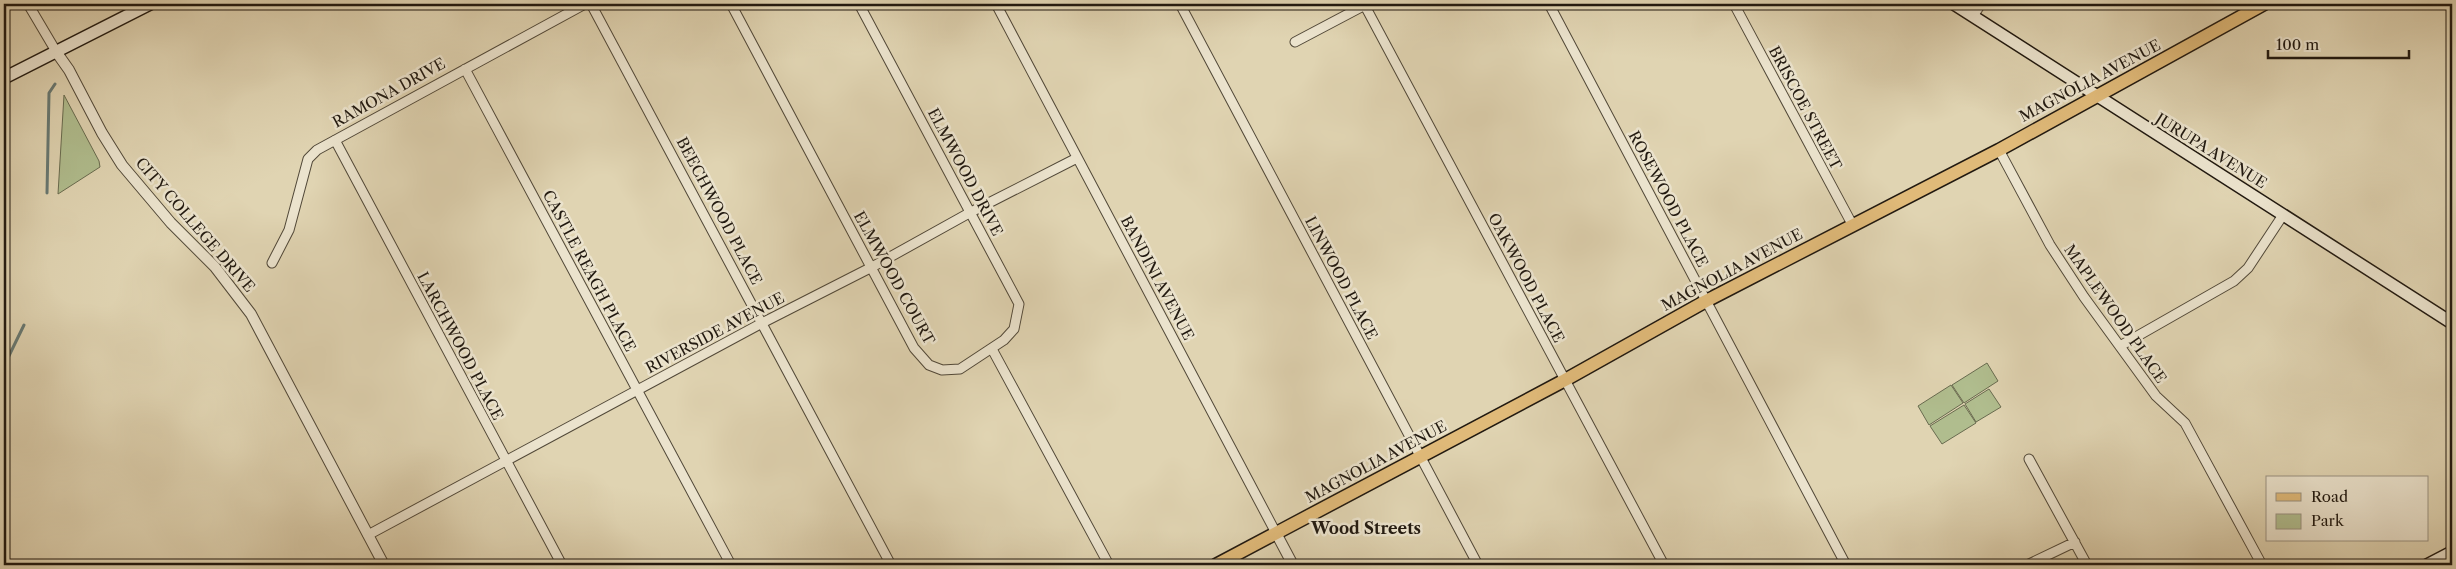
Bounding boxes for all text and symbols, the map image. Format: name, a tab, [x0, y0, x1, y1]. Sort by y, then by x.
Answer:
scale bar	[2268, 28, 2410, 60]
street label: MAGNOLIA AVENUE	[2016, 35, 2164, 126]
text: 100 m	[2276, 35, 2319, 54]
street label: BRISCOE STREET	[1765, 43, 1846, 174]
street label: RAMONA DRIVE	[329, 54, 448, 131]
street label: ELMWOOD DRIVE	[924, 105, 1007, 239]
street label: JURUPA AVENUE	[2150, 108, 2270, 192]
street label: ROSEWOOD PLACE	[1624, 127, 1712, 270]
street label: BEECHWOOD PLACE	[672, 134, 766, 288]
street label: CITY COLLEGE DRIVE	[132, 153, 259, 296]
street label: CASTLE REAGH PLACE	[539, 187, 640, 355]
street label: ELMWOOD COURT	[850, 208, 939, 348]
street label: OAKWOOD PLACE	[1484, 210, 1569, 346]
street label: BANDINI AVENUE	[1117, 212, 1198, 343]
street label: LINWOOD PLACE	[1301, 213, 1382, 343]
street label: MAGNOLIA AVENUE	[1658, 224, 1806, 315]
street label: MAPLEWOOD PLACE	[2060, 241, 2171, 387]
street label: LARCHWOOD PLACE	[413, 268, 508, 423]
street label: RIVERSIDE AVENUE	[642, 288, 787, 377]
street label: MAGNOLIA AVENUE	[1302, 416, 1450, 507]
legend	[2266, 476, 2428, 542]
text: Road	[2311, 487, 2348, 506]
text: Park	[2311, 511, 2345, 530]
district label: Wood Streets	[1310, 518, 1421, 538]

